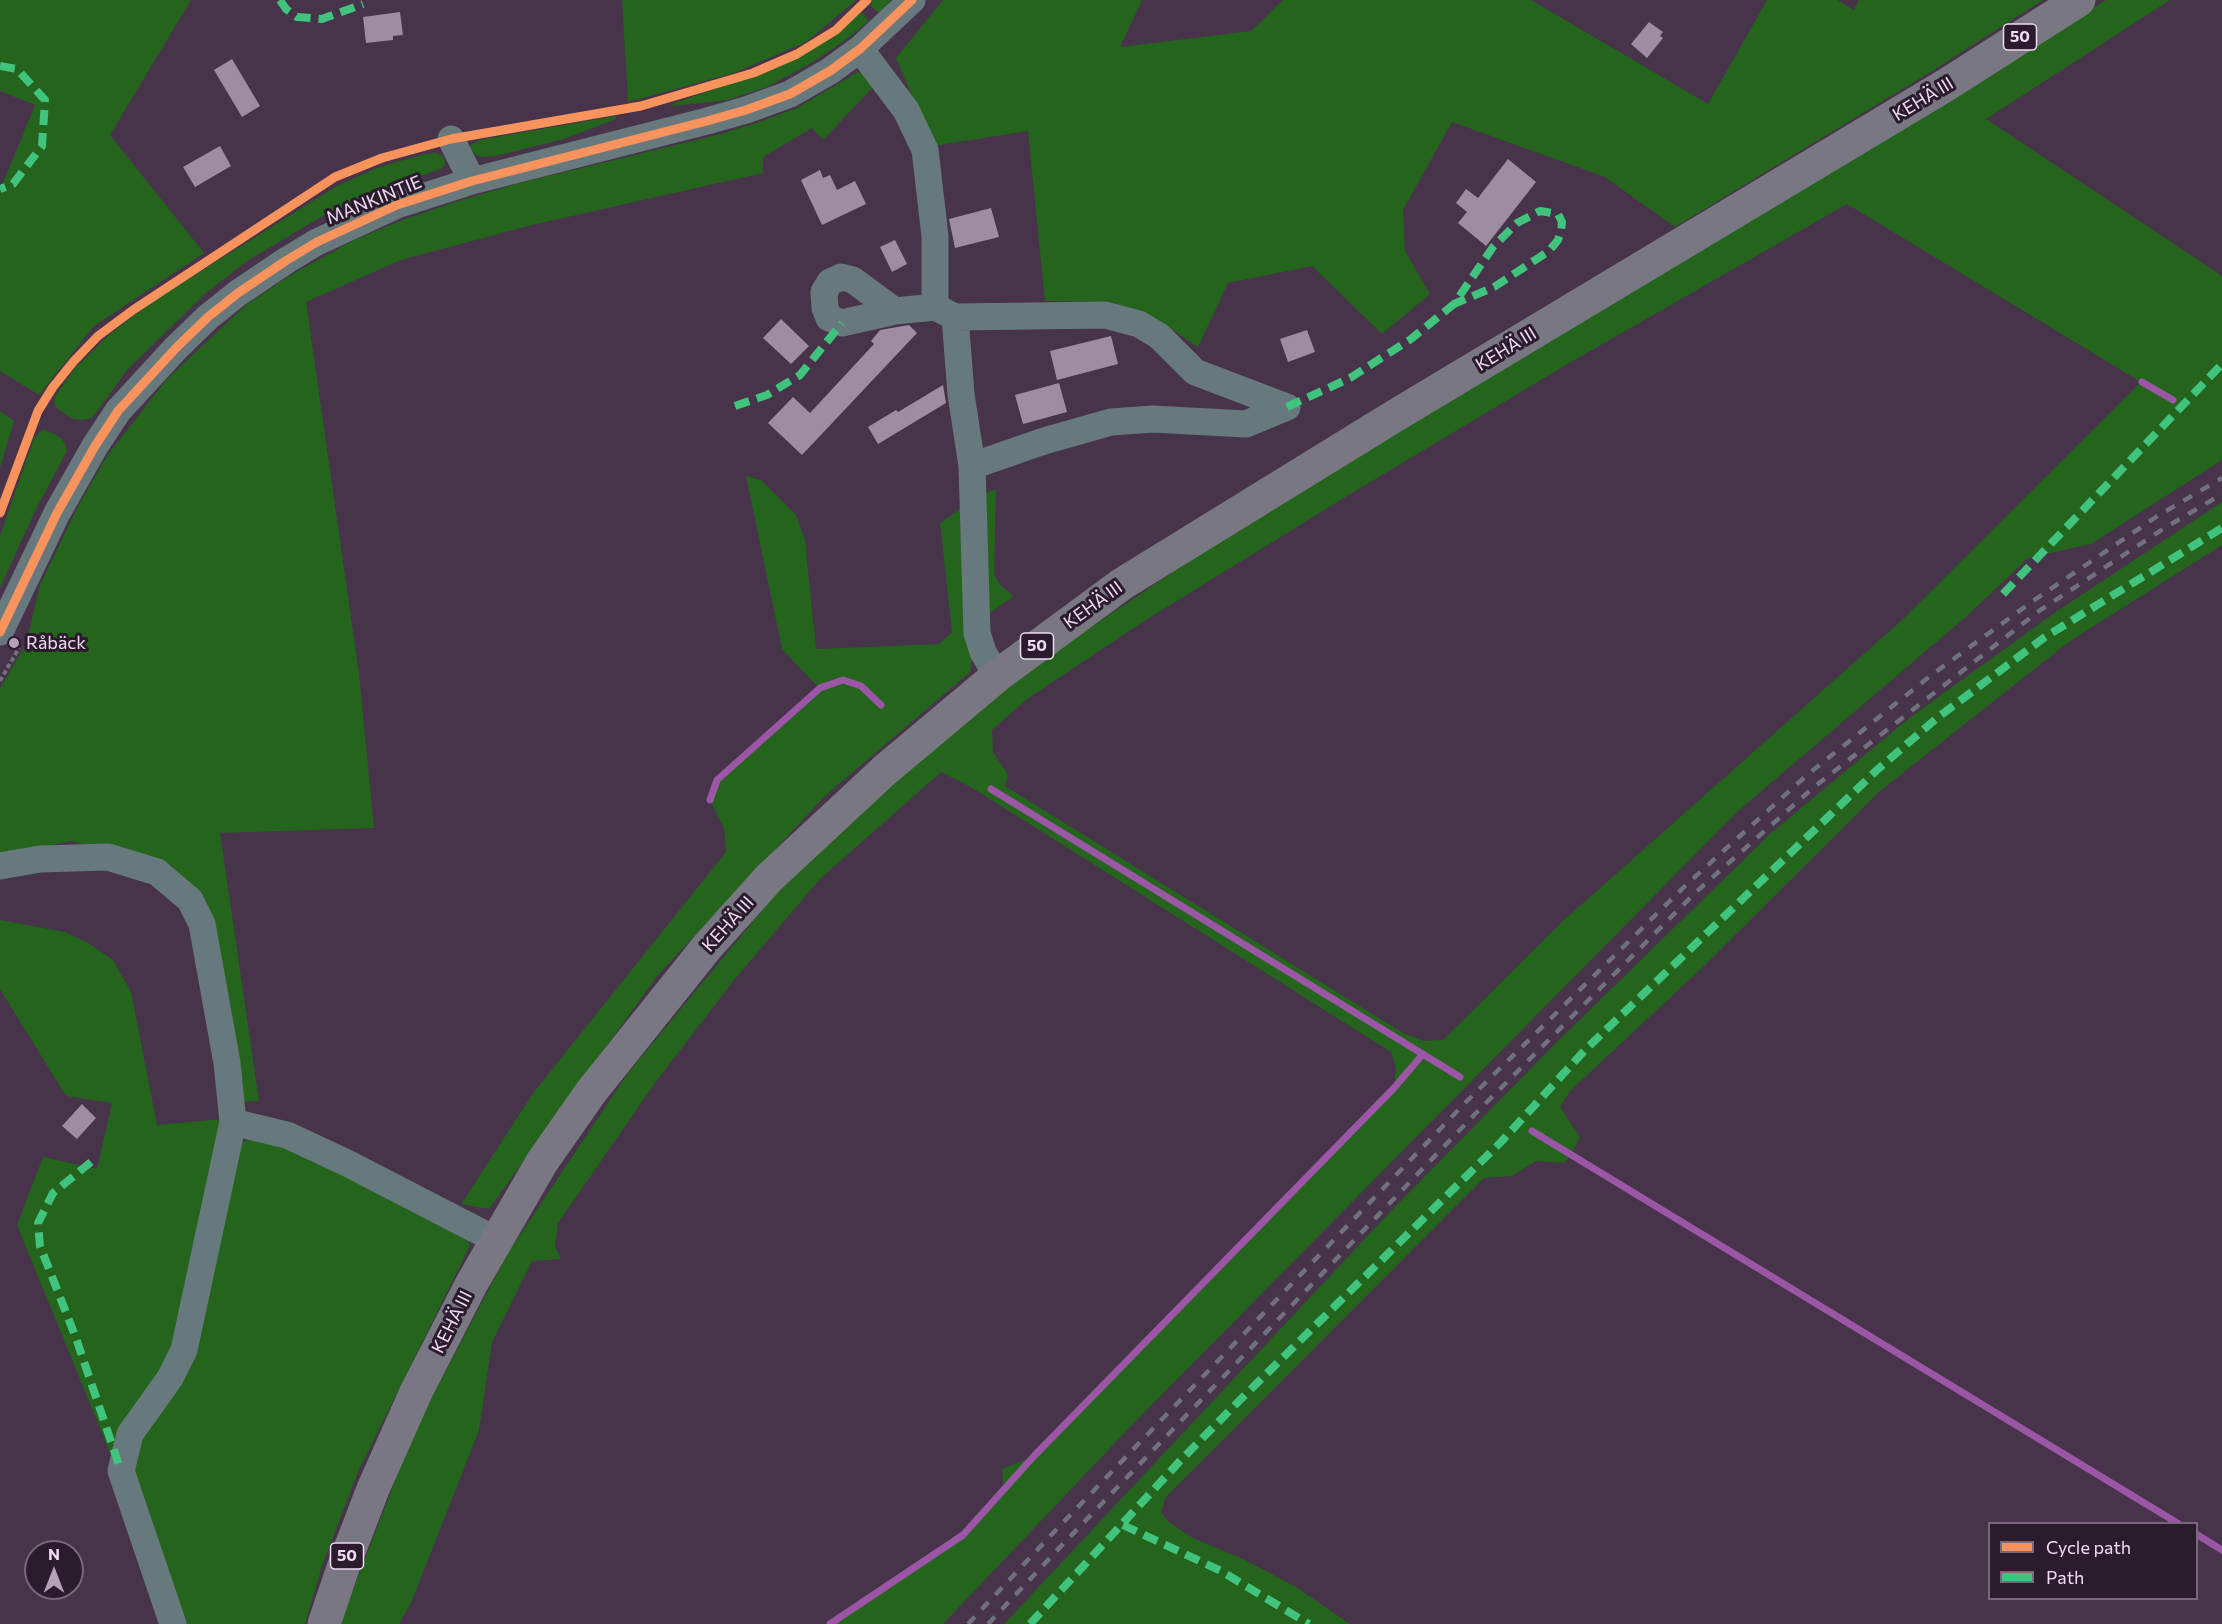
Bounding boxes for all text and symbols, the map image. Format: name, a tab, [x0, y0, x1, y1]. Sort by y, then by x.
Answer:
road number: 50	[2004, 24, 2036, 50]
street label: KEHÄ III	[1889, 72, 1957, 126]
street label: MANKINTIE	[323, 171, 425, 229]
street label: KEHÄ III	[1472, 322, 1540, 376]
street label: KEHÄ III	[1059, 577, 1127, 633]
place label: Råbäck	[26, 632, 86, 654]
road number: 50	[1020, 633, 1054, 659]
marker: Råbäck	[7, 636, 21, 650]
street label: KEHÄ III	[697, 892, 759, 956]
street label: KEHÄ III	[427, 1287, 477, 1357]
legend	[1988, 1522, 2198, 1600]
text: Cycle path	[2046, 1536, 2131, 1558]
north arrow	[24, 1540, 84, 1600]
road number: 50	[330, 1543, 364, 1569]
text: N	[48, 1544, 60, 1563]
text: Path	[2046, 1566, 2084, 1588]

